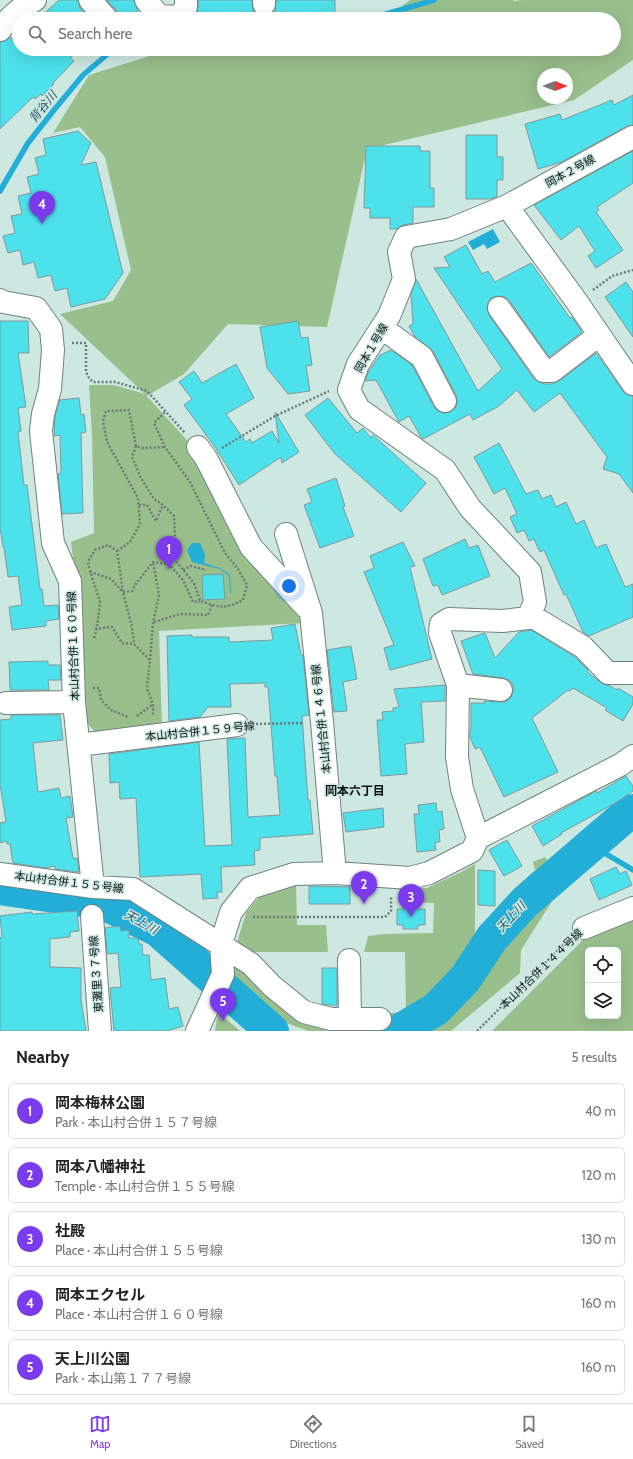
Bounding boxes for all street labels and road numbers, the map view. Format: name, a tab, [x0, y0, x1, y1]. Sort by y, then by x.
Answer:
street label: 岡本２号線	[543, 152, 597, 190]
street label: 岡本１号線	[351, 321, 391, 375]
street label: 本山村合併１６０号線	[64, 591, 82, 701]
street label: 本山村合併１４６号線	[308, 664, 334, 774]
street label: 本山村合併１５９号線	[145, 718, 255, 744]
street label: 本山村合併１５５号線	[14, 868, 124, 896]
street label: 本山村合併１４４号線	[497, 926, 585, 1012]
street label: 東灘里３７号線	[86, 935, 106, 1013]

